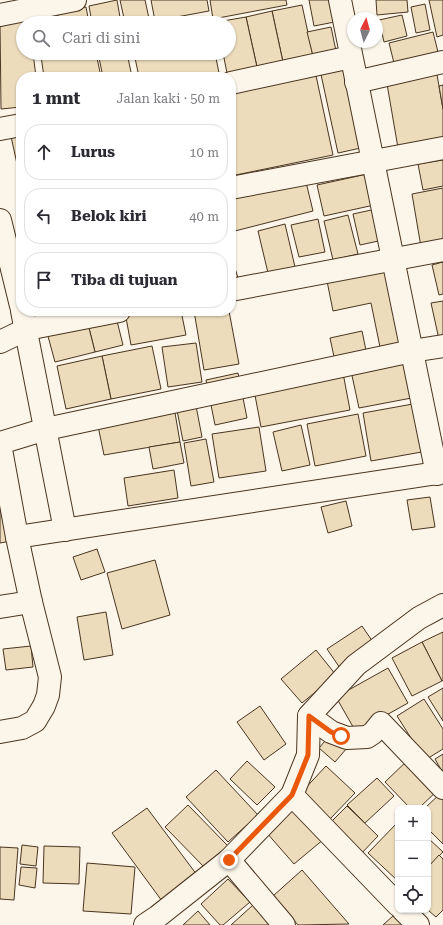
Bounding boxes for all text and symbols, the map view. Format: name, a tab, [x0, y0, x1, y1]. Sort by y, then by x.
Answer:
north arrow	[347, 12, 383, 48]
search box	[16, 16, 236, 60]
icon: search	[30, 27, 52, 49]
text: Cari di sini	[62, 29, 140, 47]
text: 1 mnt	[32, 88, 81, 108]
text: Jalan kaki · 50 m	[116, 91, 220, 106]
icon: ahead	[33, 141, 55, 163]
text: Lurus	[71, 143, 115, 161]
text: 10 m	[189, 145, 219, 160]
icon: left	[33, 205, 55, 227]
text: Belok kiri	[71, 207, 147, 225]
text: 40 m	[189, 209, 219, 224]
icon: arrive	[33, 269, 55, 291]
text: Tiba di tujuan	[71, 271, 178, 289]
route start	[332, 727, 350, 745]
map controls	[395, 805, 431, 913]
button: +	[395, 805, 431, 841]
button: −	[395, 841, 431, 877]
route end	[220, 851, 238, 869]
button: locate	[395, 877, 431, 913]

